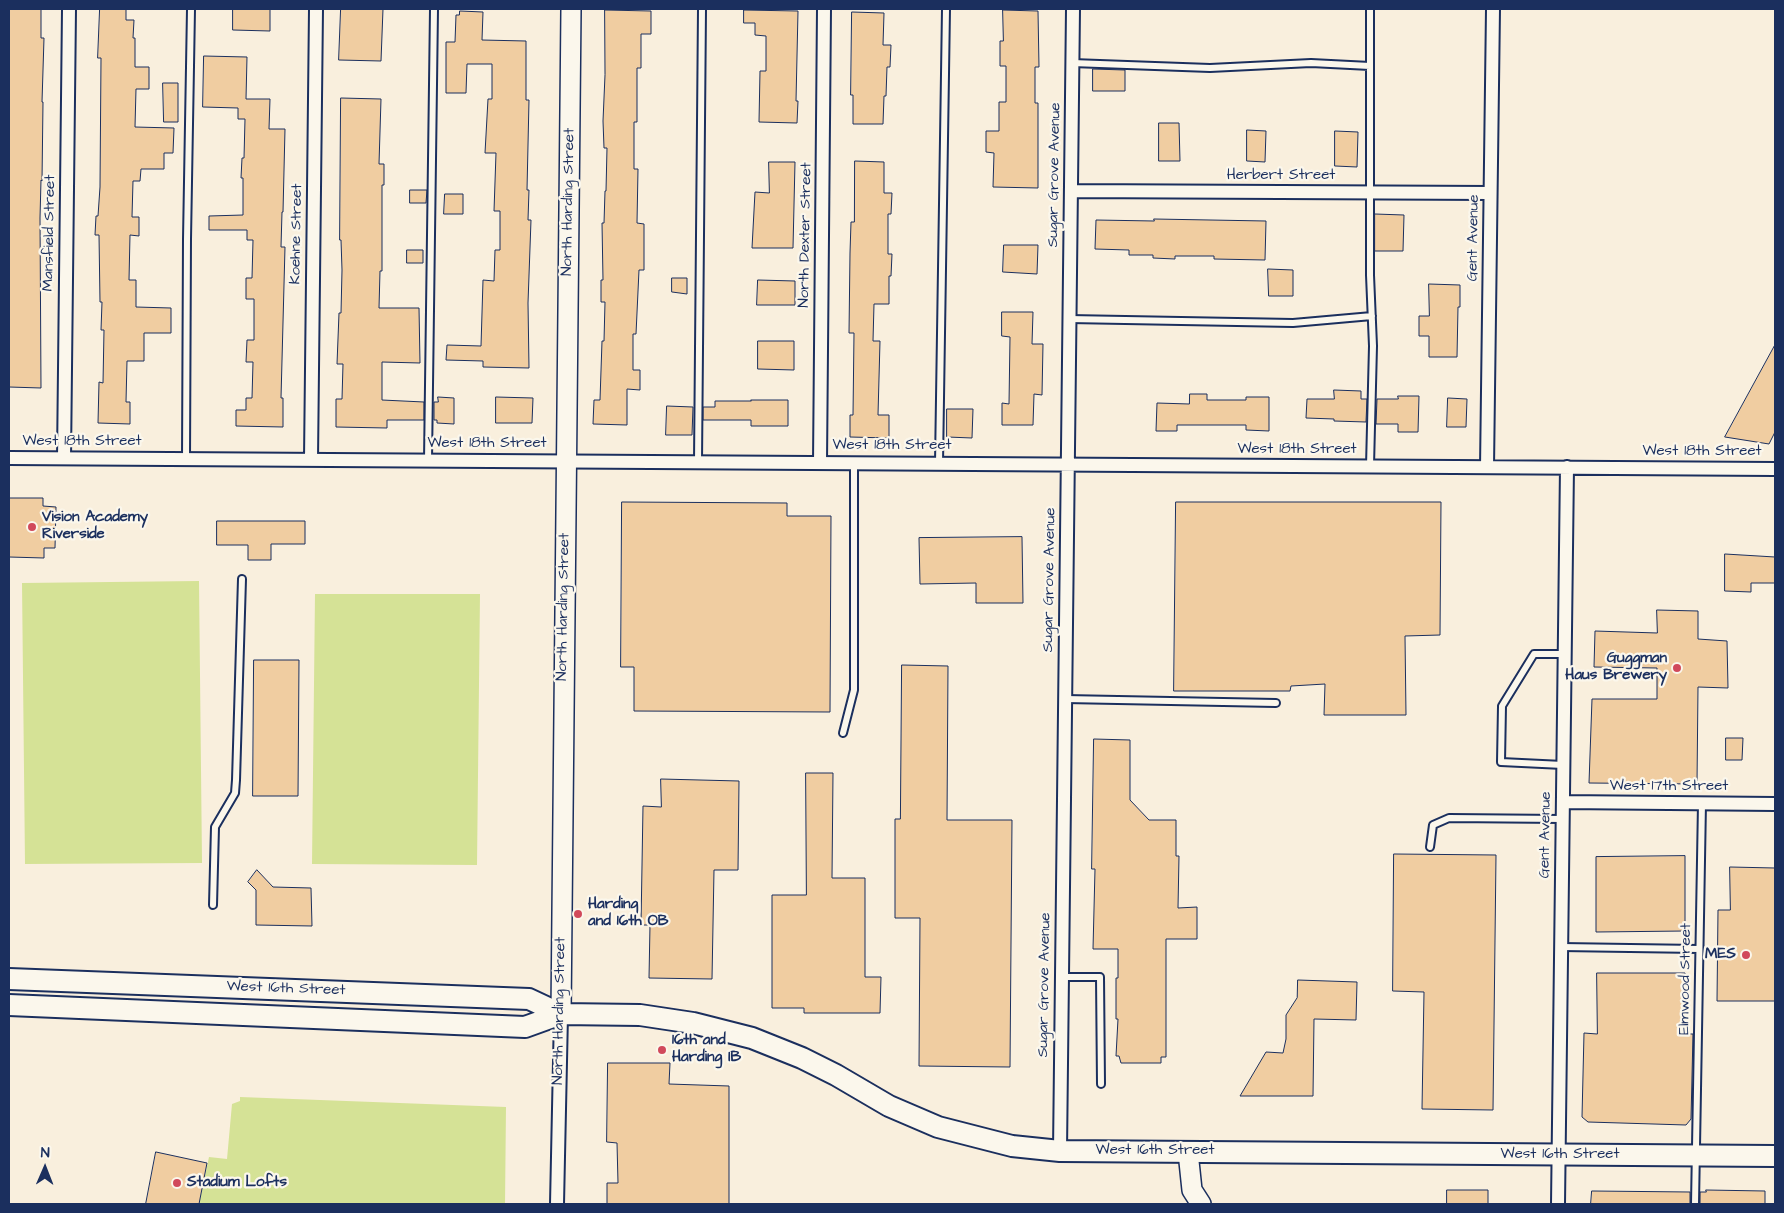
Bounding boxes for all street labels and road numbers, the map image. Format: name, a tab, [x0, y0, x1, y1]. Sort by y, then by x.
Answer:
street label: Sugar Grove Avenue	[1045, 103, 1065, 247]
street label: North Harding Street	[559, 128, 579, 276]
street label: North Dexter Street	[796, 162, 816, 308]
street label: Herbert Street	[1227, 167, 1335, 185]
street label: Mansfield Street	[40, 175, 60, 291]
street label: Koehne Street	[287, 183, 307, 285]
street label: Gent Avenue	[1464, 194, 1484, 282]
street label: West 18th Street	[22, 433, 142, 451]
street label: West 18th Street	[427, 435, 547, 453]
street label: West 18th Street	[832, 437, 952, 455]
street label: West 18th Street	[1237, 441, 1357, 459]
street label: West 18th Street	[1642, 443, 1762, 461]
street label: Sugar Grove Avenue	[1040, 508, 1060, 652]
street label: North Harding Street	[554, 533, 574, 681]
street label: West 17th Street	[1610, 778, 1728, 796]
street label: Gent Avenue	[1536, 791, 1556, 879]
street label: Sugar Grove Avenue	[1035, 913, 1055, 1057]
street label: Elmwood Street	[1676, 923, 1696, 1035]
street label: North Harding Street	[550, 937, 570, 1085]
street label: West 16th Street	[226, 978, 346, 1000]
street label: West 16th Street	[1096, 1142, 1214, 1160]
street label: West 16th Street	[1501, 1146, 1619, 1164]

